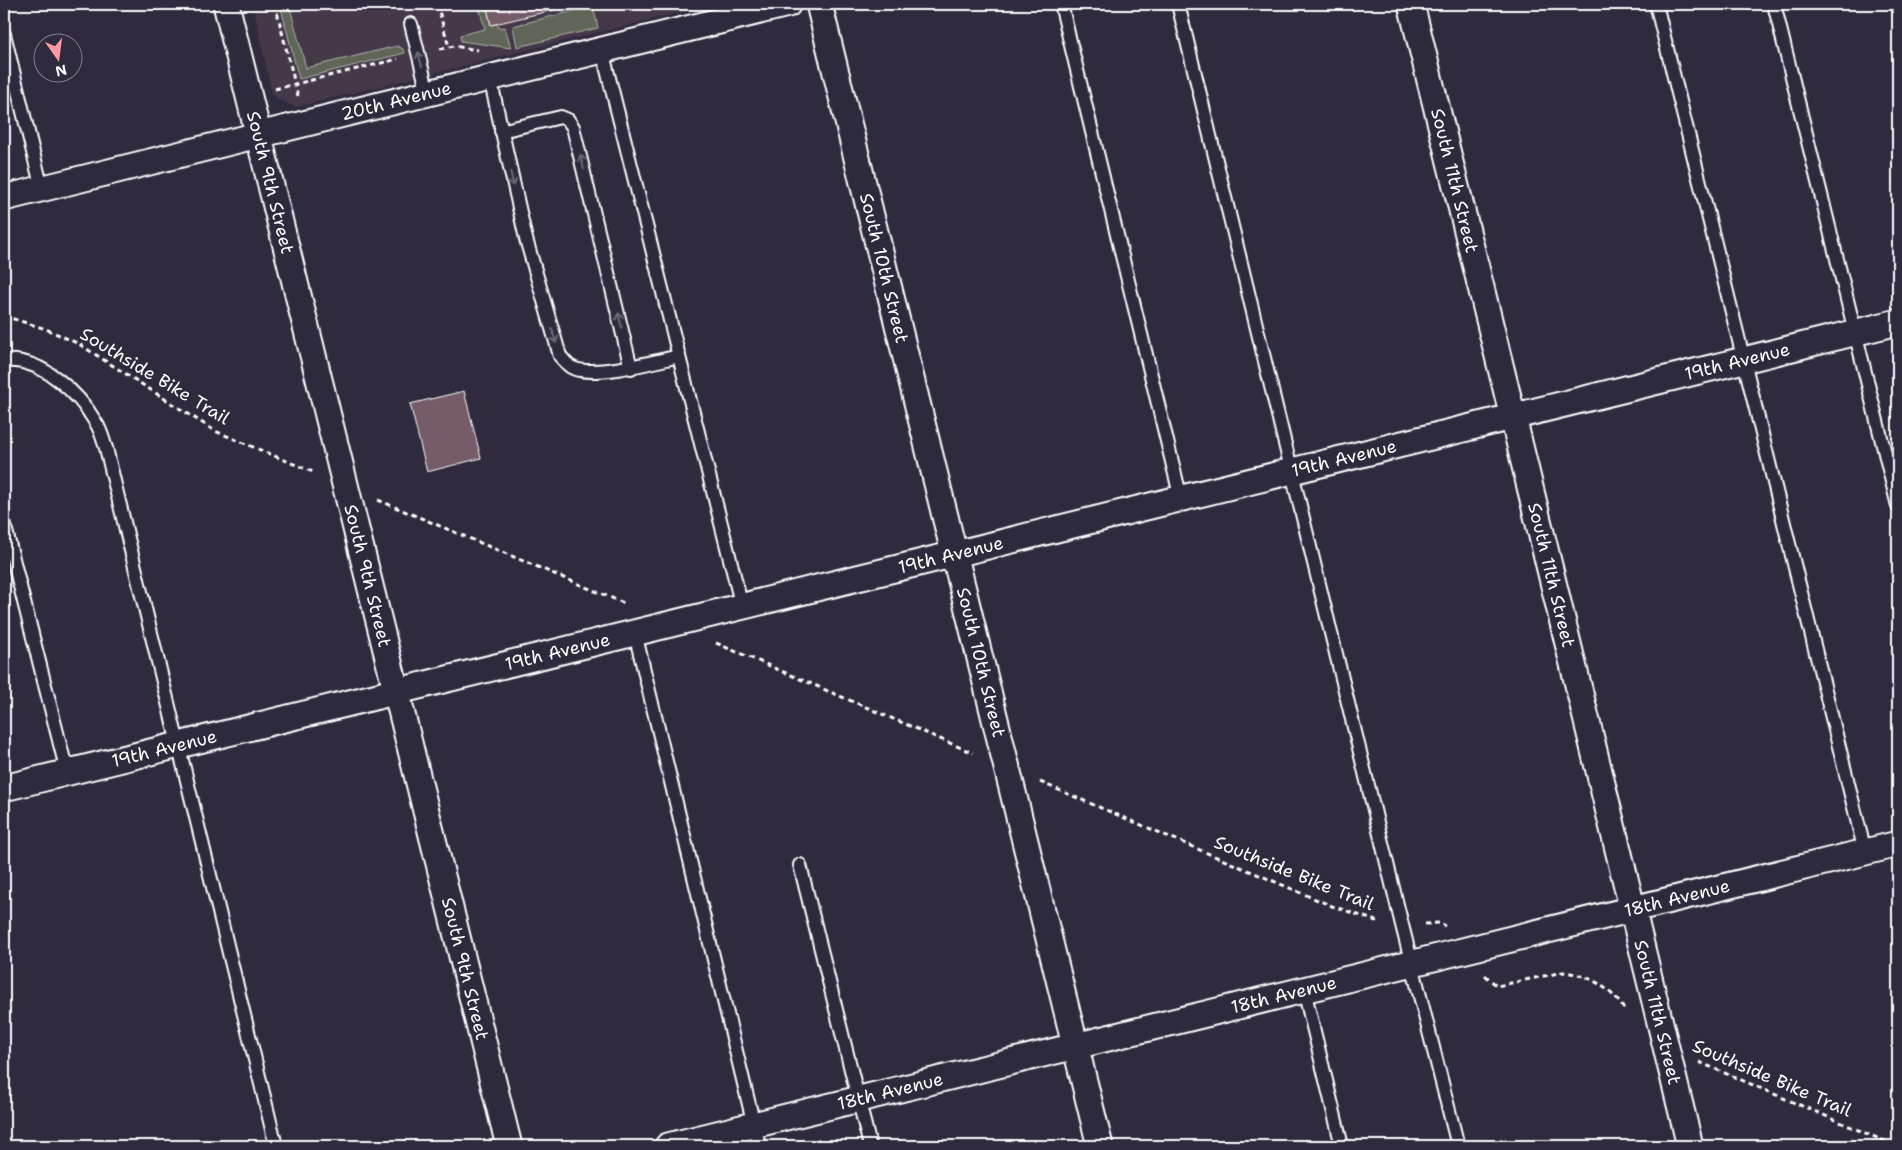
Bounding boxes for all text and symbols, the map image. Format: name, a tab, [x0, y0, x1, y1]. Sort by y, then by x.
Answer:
north arrow	[32, 32, 82, 82]
one-way arrow	[415, 51, 424, 67]
text: N	[54, 61, 69, 81]
street label: 20th Avenue	[338, 76, 454, 126]
street label: South 11th Street	[1425, 106, 1484, 256]
street label: South 9th Street	[241, 109, 300, 257]
one-way arrow	[576, 155, 586, 171]
one-way arrow	[508, 170, 517, 186]
street label: South 10th Street	[854, 191, 914, 346]
one-way arrow	[615, 313, 624, 329]
street label: Southside Bike Trail	[76, 322, 235, 430]
one-way arrow	[549, 327, 559, 343]
street label: 19th Avenue	[1682, 337, 1792, 386]
street label: 19th Avenue	[1289, 434, 1399, 483]
street label: South 11th Street	[1522, 500, 1581, 650]
street label: South 9th Street	[338, 502, 397, 650]
street label: 19th Avenue	[896, 531, 1006, 580]
street label: South 10th Street	[951, 585, 1011, 740]
street label: 19th Avenue	[502, 627, 613, 676]
street label: 19th Avenue	[109, 724, 219, 773]
street label: Southside Bike Trail	[1210, 830, 1378, 916]
street label: 18th Avenue	[1622, 874, 1732, 923]
street label: South 9th Street	[436, 895, 494, 1043]
street label: South 11th Street	[1628, 938, 1687, 1087]
street label: 18th Avenue	[1228, 970, 1339, 1019]
street label: Southside Bike Trail	[1689, 1034, 1856, 1123]
street label: 18th Avenue	[835, 1067, 946, 1116]

